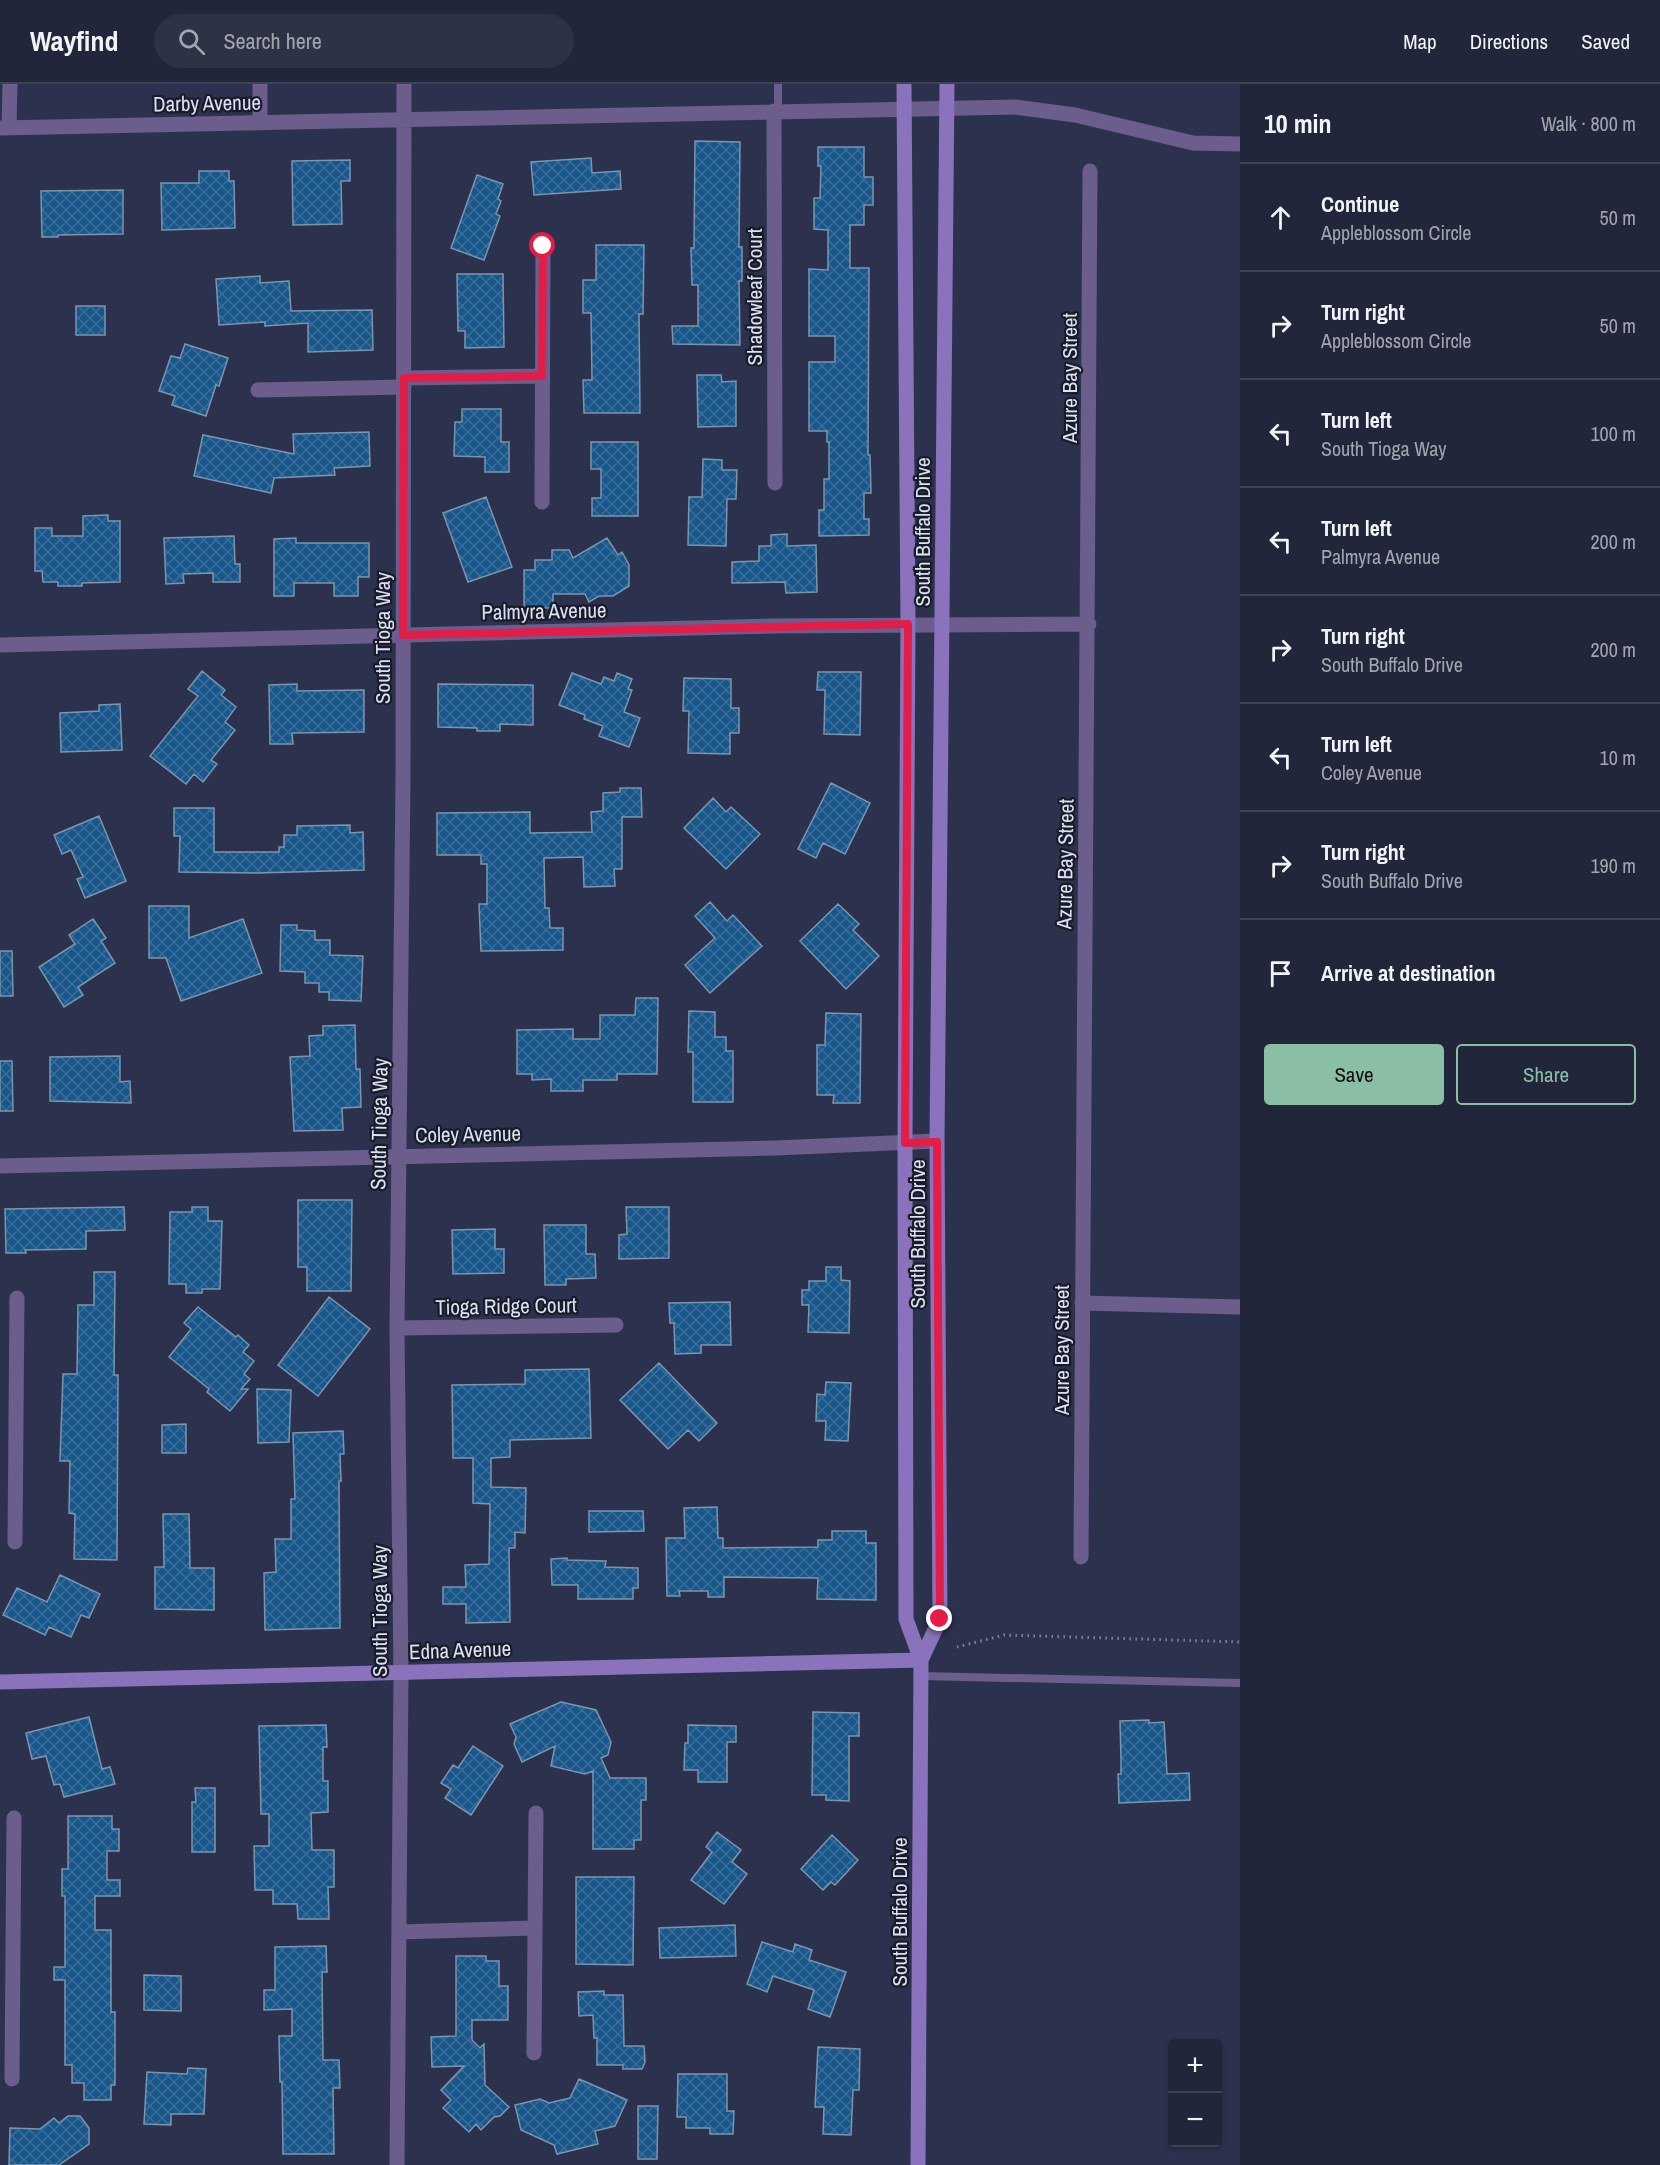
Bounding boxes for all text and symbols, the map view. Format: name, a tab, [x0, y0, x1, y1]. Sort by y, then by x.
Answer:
search box	[154, 14, 574, 68]
text: Wayfind	[30, 22, 118, 60]
icon: search	[175, 25, 208, 58]
text: Search here	[223, 26, 322, 56]
text: Map	[1403, 27, 1437, 56]
text: Directions	[1470, 27, 1548, 56]
text: Saved	[1581, 27, 1630, 56]
street label: Darby Avenue	[153, 88, 261, 118]
text: 10 min	[1264, 106, 1332, 141]
text: Walk · 800 m	[1541, 110, 1636, 137]
text: Continue	[1321, 189, 1399, 219]
icon: ahead	[1264, 201, 1297, 234]
text: 50 m	[1600, 204, 1636, 231]
text: Appleblossom Circle	[1321, 219, 1471, 246]
street label: Shadowleaf Court	[740, 228, 769, 365]
route start	[529, 232, 555, 258]
text: Turn right	[1321, 297, 1405, 327]
icon: right	[1264, 309, 1297, 342]
text: 50 m	[1600, 312, 1636, 339]
street label: Azure Bay Street	[1055, 313, 1084, 444]
text: Appleblossom Circle	[1321, 327, 1471, 354]
text: Turn left	[1321, 405, 1392, 435]
icon: left	[1264, 417, 1297, 450]
text: 100 m	[1590, 420, 1636, 447]
text: South Tioga Way	[1321, 435, 1446, 462]
street label: South Buffalo Drive	[908, 457, 937, 607]
text: Turn left	[1321, 513, 1392, 543]
icon: left	[1264, 525, 1297, 558]
text: 200 m	[1590, 528, 1636, 555]
text: Palmyra Avenue	[1321, 543, 1440, 570]
street label: South Tioga Way	[368, 572, 397, 704]
street label: Palmyra Avenue	[481, 595, 607, 627]
text: Turn right	[1321, 621, 1405, 651]
icon: right	[1264, 633, 1297, 666]
text: 200 m	[1590, 636, 1636, 663]
text: South Buffalo Drive	[1321, 651, 1463, 678]
text: Turn left	[1321, 729, 1392, 759]
icon: left	[1264, 741, 1297, 774]
text: 10 m	[1600, 744, 1636, 771]
text: Coley Avenue	[1321, 759, 1422, 786]
street label: Azure Bay Street	[1049, 798, 1081, 930]
text: Turn right	[1321, 837, 1405, 867]
icon: right	[1264, 849, 1297, 882]
text: 190 m	[1590, 852, 1636, 879]
text: South Buffalo Drive	[1321, 867, 1463, 894]
icon: arrive	[1264, 957, 1297, 990]
text: Arrive at destination	[1321, 958, 1495, 988]
button: Save	[1264, 1044, 1444, 1105]
button: Share	[1456, 1044, 1636, 1105]
street label: South Tioga Way	[363, 1057, 395, 1190]
street label: Coley Avenue	[415, 1119, 521, 1149]
street label: South Buffalo Drive	[903, 1159, 932, 1309]
street label: Azure Bay Street	[1047, 1285, 1076, 1416]
street label: Tioga Ridge Court	[435, 1290, 577, 1322]
street label: South Tioga Way	[365, 1545, 394, 1677]
route end	[926, 1605, 952, 1631]
street label: Edna Avenue	[408, 1634, 512, 1666]
street label: South Buffalo Drive	[885, 1837, 914, 1987]
map controls	[1168, 2039, 1222, 2147]
button: +	[1168, 2039, 1222, 2093]
button: −	[1168, 2093, 1222, 2147]

